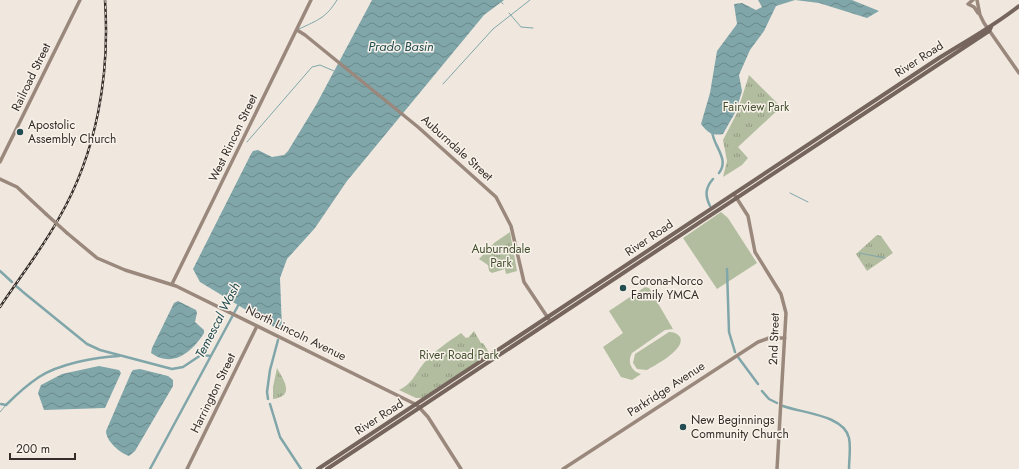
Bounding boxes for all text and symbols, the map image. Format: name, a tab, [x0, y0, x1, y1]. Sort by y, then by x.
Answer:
water label: Prado Basin	[368, 37, 434, 56]
street label: River Road	[891, 37, 947, 81]
street label: Railroad Street	[7, 40, 55, 114]
street label: West Rincon Street	[204, 91, 262, 185]
park label: Fairview Park	[723, 98, 790, 116]
street label: Auburndale Street	[417, 111, 497, 185]
place label: Apostolic Assembly Church	[28, 116, 116, 148]
marker: Apostolic Assembly Church	[15, 127, 25, 137]
street label: River Road	[621, 215, 677, 261]
park label: Auburndale Park	[471, 240, 531, 272]
place label: Corona-Norco Family YMCA	[631, 272, 703, 304]
water label: Temescal Wash	[190, 279, 245, 361]
marker: Corona-Norco Family YMCA	[618, 283, 628, 293]
street label: North Lincoln Avenue	[243, 301, 349, 365]
street label: 2nd Street	[764, 312, 784, 365]
park label: River Road Park	[419, 346, 500, 364]
street label: Harrington Street	[186, 350, 240, 436]
street label: Parkridge Avenue	[624, 357, 708, 421]
street label: River Road	[351, 395, 407, 439]
place label: New Beginnings Community Church	[691, 411, 789, 443]
marker: New Beginnings Community Church	[678, 422, 688, 432]
scale bar	[10, 435, 75, 461]
text: 200 m	[16, 440, 50, 458]

